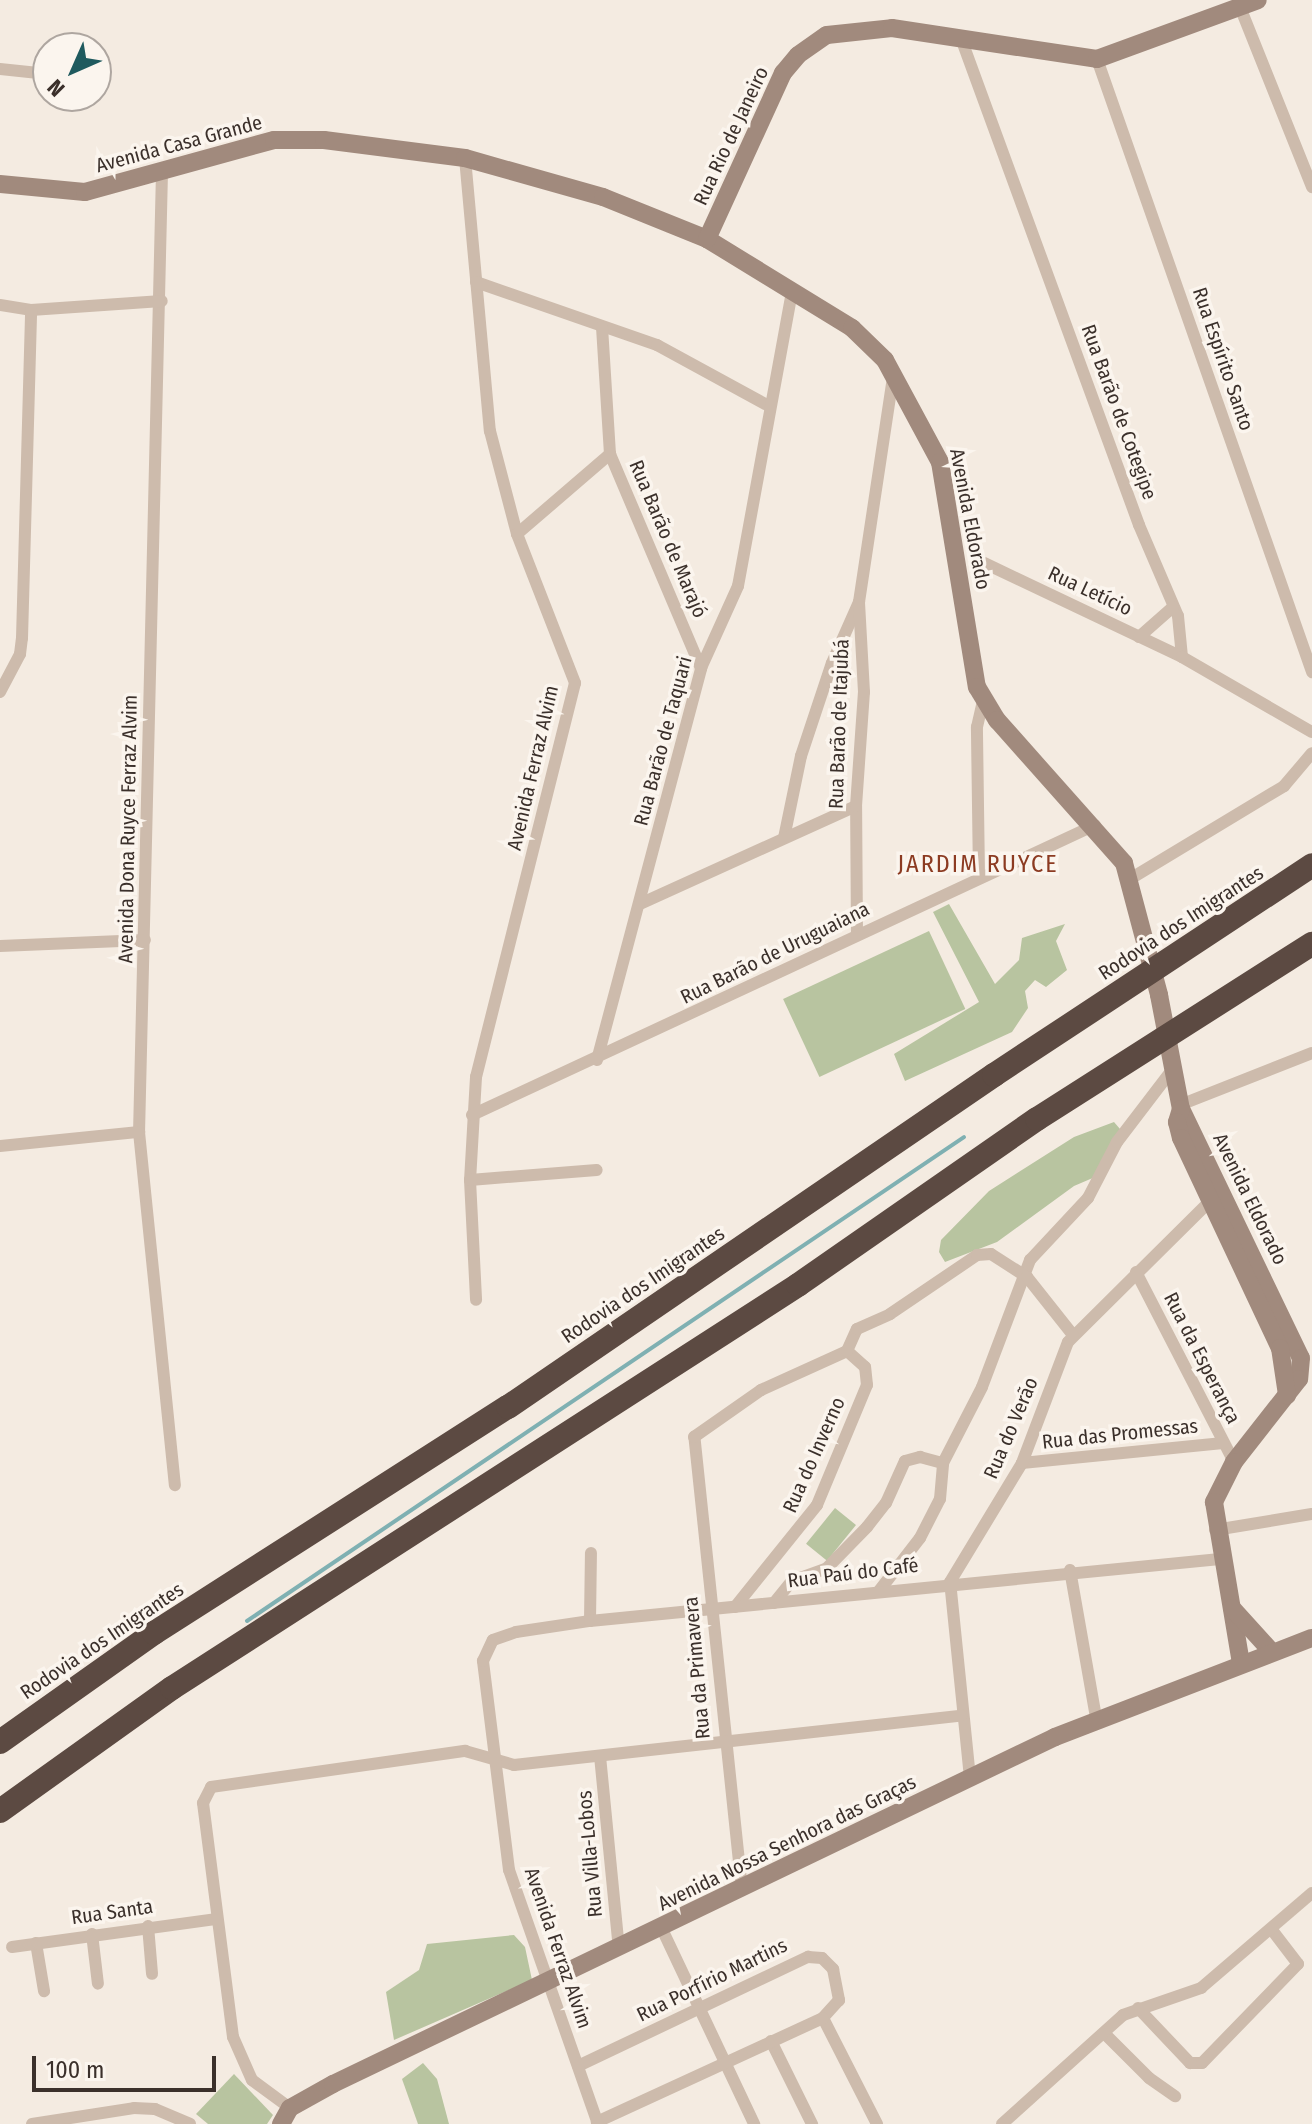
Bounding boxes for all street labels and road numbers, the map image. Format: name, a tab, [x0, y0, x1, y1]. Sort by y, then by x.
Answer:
street label: Rua Rio de Janeiro	[688, 63, 774, 209]
street label: Avenida Casa Grande	[93, 110, 265, 178]
street label: Rua Espírito Santo	[1187, 284, 1259, 434]
street label: Rua Barão de Cotegipe	[1076, 321, 1162, 503]
street label: Avenida Eldorado	[945, 446, 995, 592]
street label: Rua Barão de Marajó	[624, 457, 712, 621]
street label: Rua Letício	[1044, 561, 1136, 621]
street label: Rua Barão de Itajubá	[824, 638, 854, 810]
street label: Rua Barão de Taquari	[629, 654, 697, 828]
street label: Avenida Ferraz Alvim	[502, 683, 564, 853]
street label: Avenida Dona Ruyce Ferraz Alvim	[114, 694, 142, 964]
street label: Rodovia dos Imigrantes	[1094, 861, 1268, 985]
street label: Rua Barão de Uruguaiana	[677, 897, 873, 1009]
street label: Avenida Eldorado	[1208, 1129, 1292, 1269]
street label: Rodovia dos Imigrantes	[557, 1221, 729, 1349]
street label: Rua da Esperança	[1159, 1288, 1245, 1428]
street label: Rua do Verão	[979, 1374, 1043, 1482]
street label: Rua do Inverno	[778, 1393, 850, 1517]
street label: Rua das Promessas	[1041, 1414, 1199, 1454]
street label: Rua Paú do Café	[786, 1553, 920, 1593]
street label: Rodovia dos Imigrantes	[16, 1577, 188, 1705]
street label: Rua da Primavera	[679, 1596, 715, 1740]
street label: Avenida Nossa Senhora das Graças	[654, 1770, 920, 1916]
street label: Rua Villa-Lobos	[573, 1790, 607, 1918]
street label: Avenida Ferraz Alvim	[519, 1864, 597, 2032]
street label: Rua Santa	[70, 1894, 154, 1930]
street label: Rua Porfírio Martins	[633, 1933, 791, 2027]

